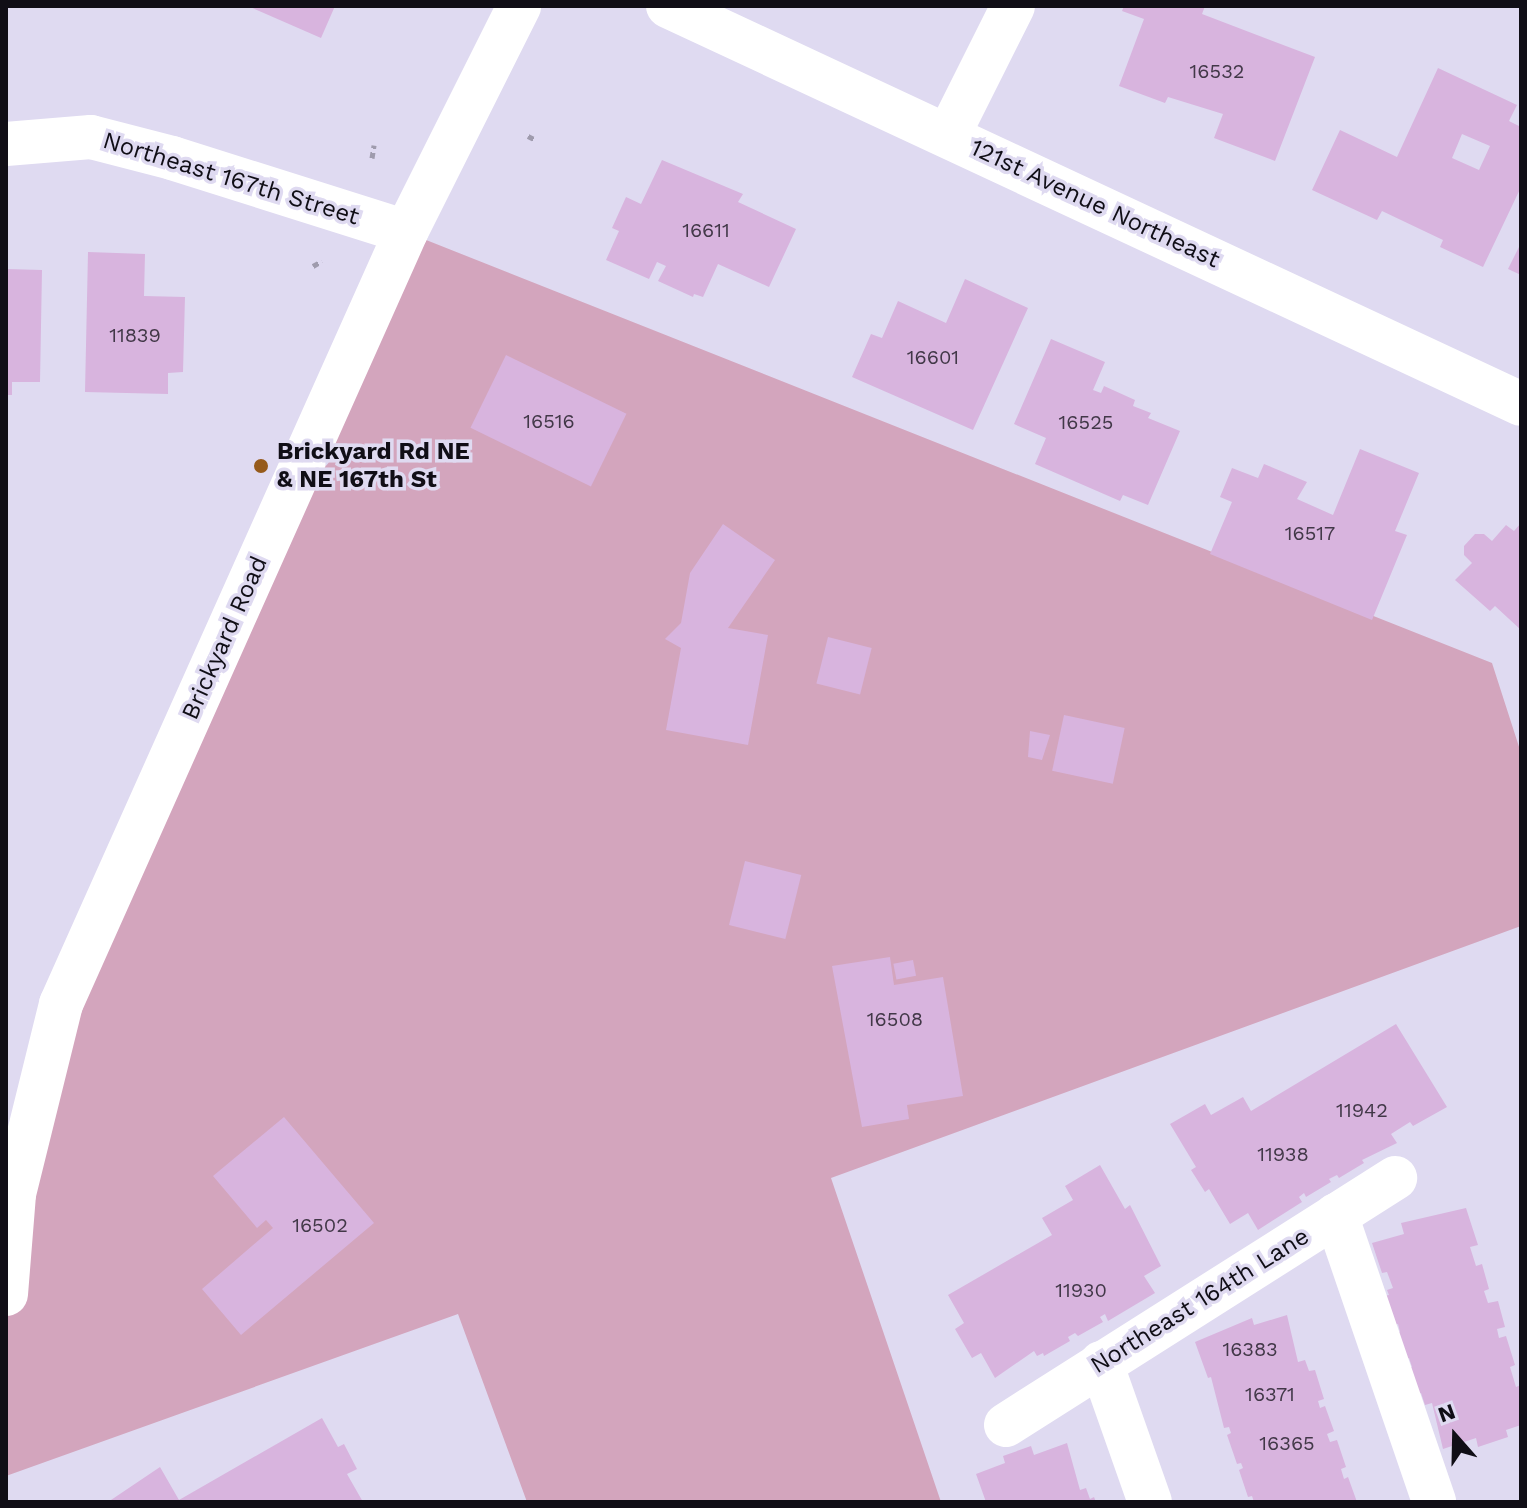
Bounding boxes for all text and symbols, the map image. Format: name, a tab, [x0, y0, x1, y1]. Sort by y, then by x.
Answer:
house number: 16532	[1190, 59, 1244, 83]
street label: Northeast 167th Street	[99, 126, 363, 232]
street label: 121st Avenue Northeast	[965, 133, 1225, 275]
house number: 16611	[682, 218, 730, 242]
house number: 11839	[109, 323, 161, 347]
house number: 16601	[907, 345, 959, 369]
house number: 16516	[523, 409, 575, 433]
house number: 16525	[1059, 410, 1113, 434]
place label: Brickyard Rd NE & NE 167th St	[277, 438, 470, 494]
marker: Brickyard Rd NE & NE 167th St	[252, 457, 270, 475]
house number: 16517	[1285, 521, 1335, 545]
street label: Brickyard Road	[176, 552, 274, 724]
house number: 16508	[867, 1007, 923, 1031]
house number: 11942	[1336, 1098, 1388, 1122]
house number: 11938	[1257, 1142, 1309, 1166]
house number: 16502	[292, 1213, 348, 1237]
street label: Northeast 164th Lane	[1085, 1222, 1315, 1380]
house number: 11930	[1055, 1278, 1107, 1302]
house number: 16383	[1222, 1337, 1278, 1361]
house number: 16371	[1245, 1382, 1295, 1406]
north arrow	[1415, 1396, 1495, 1476]
text: N	[1435, 1398, 1459, 1428]
house number: 16365	[1259, 1431, 1315, 1455]

